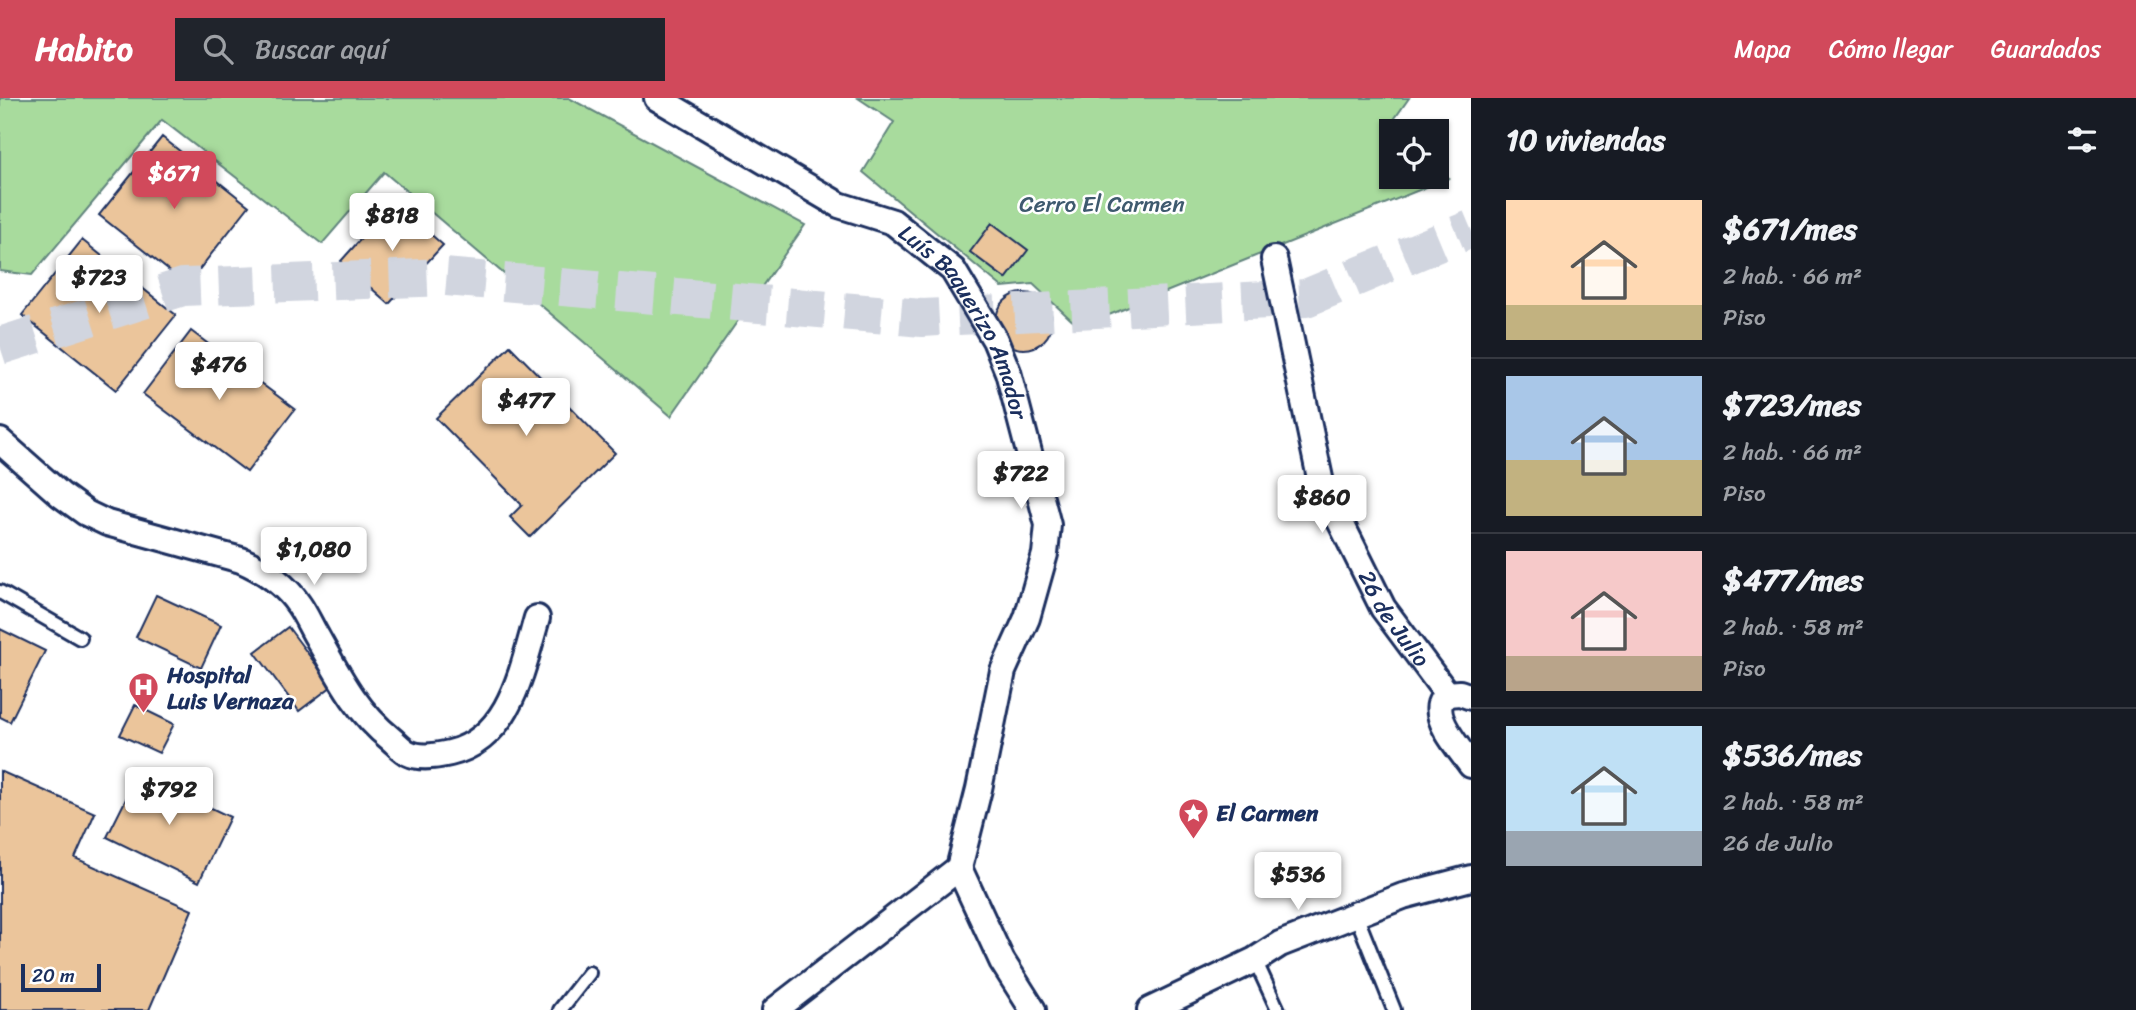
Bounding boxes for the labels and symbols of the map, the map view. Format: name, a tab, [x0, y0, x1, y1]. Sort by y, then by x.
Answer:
pin: $671	[133, 152, 215, 211]
park label: Cerro El Carmen	[1019, 184, 1185, 225]
pin: $818	[351, 194, 433, 253]
street label: Luís Baquerizo Amador	[889, 214, 1040, 425]
pin: $723	[58, 256, 140, 315]
pin: $476	[178, 342, 260, 402]
pin: $477	[485, 378, 567, 438]
pin: $722	[980, 452, 1062, 511]
pin: $860	[1281, 476, 1363, 535]
pin: $1,080	[257, 528, 371, 587]
street label: 26 de Julio	[1346, 563, 1441, 677]
place label: Hospital Luis Vernaza	[166, 655, 295, 722]
hospital icon: Hospital Luis Vernaza	[127, 671, 161, 715]
pin: $792	[128, 768, 210, 827]
place label: El Carmen	[1216, 793, 1319, 834]
place icon: El Carmen	[1176, 796, 1210, 840]
pin: $536	[1257, 852, 1339, 912]
scale bar	[21, 961, 102, 993]

